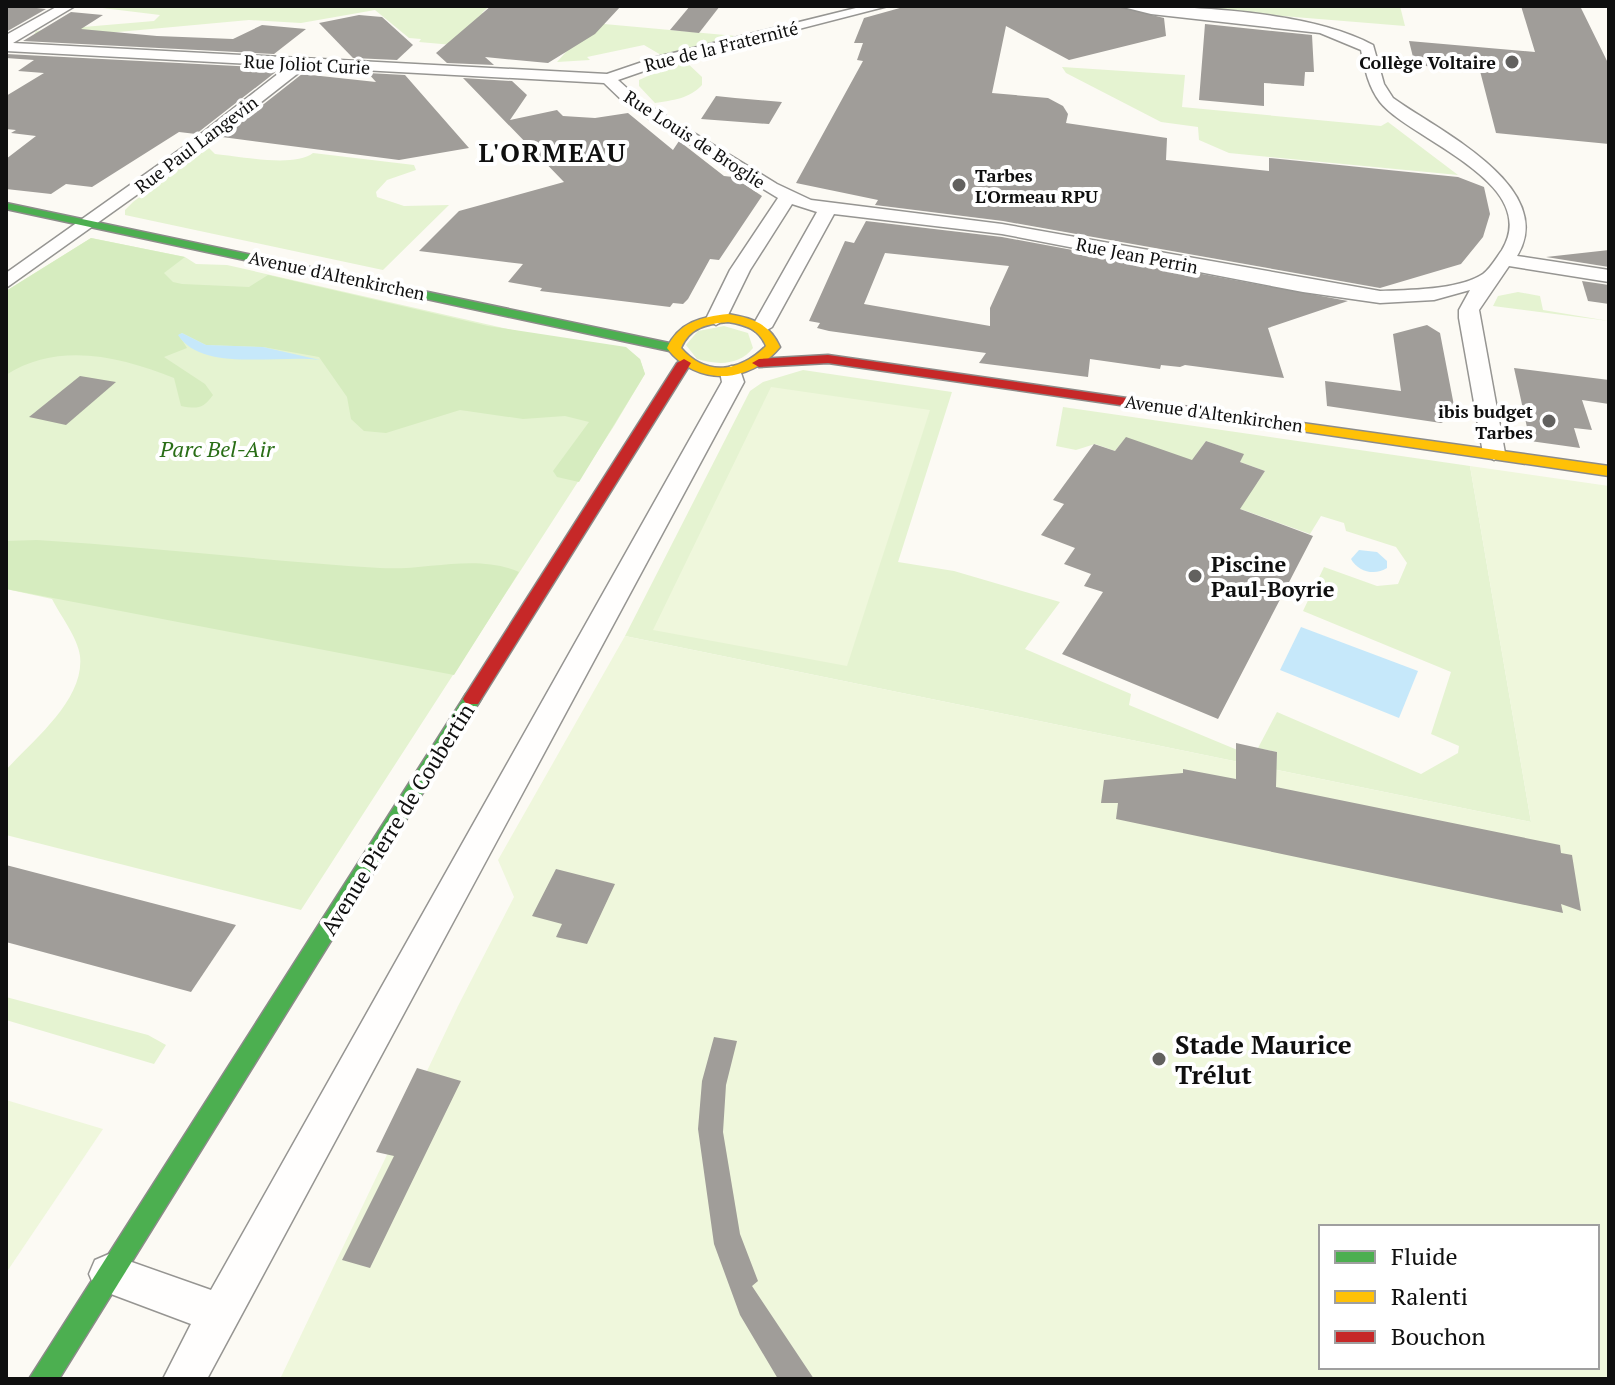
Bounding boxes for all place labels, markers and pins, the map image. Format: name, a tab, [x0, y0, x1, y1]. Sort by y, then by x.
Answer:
place label: Collège Voltaire	[1359, 50, 1496, 74]
marker: Collège Voltaire	[1503, 53, 1521, 71]
place label: Tarbes L'Ormeau RPU	[975, 163, 1098, 208]
marker: Tarbes L'Ormeau RPU	[950, 176, 968, 194]
place label: ibis budget Tarbes	[1438, 399, 1533, 444]
marker: ibis budget Tarbes	[1540, 412, 1558, 430]
place label: Piscine Paul-Boyrie	[1211, 549, 1335, 603]
marker: Piscine Paul-Boyrie	[1186, 567, 1204, 585]
place label: Stade Maurice Trélut	[1175, 1027, 1352, 1091]
marker: Stade Maurice Trélut	[1150, 1050, 1168, 1068]

